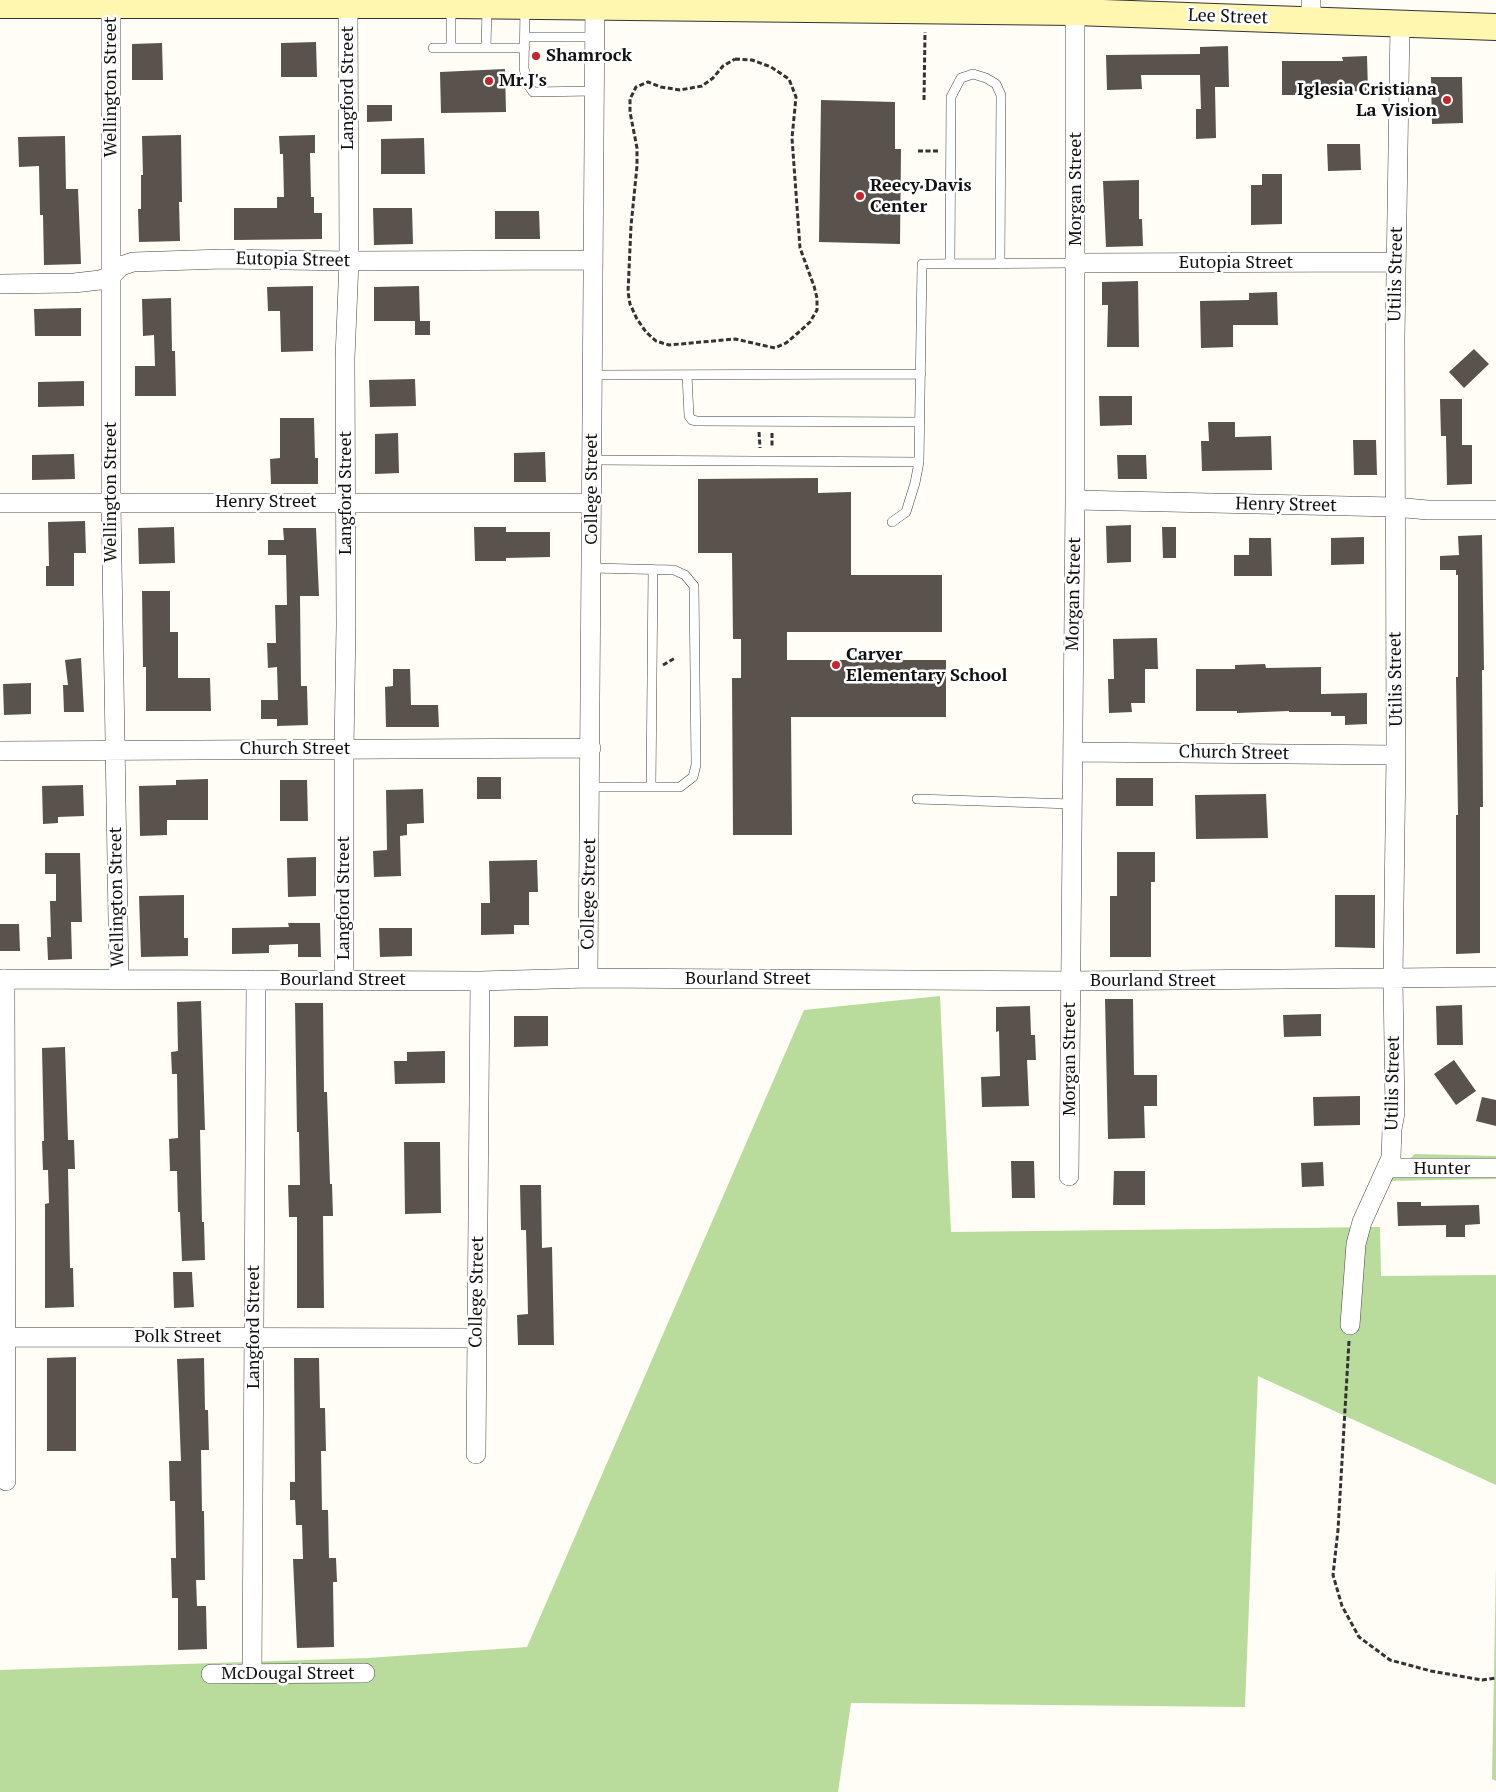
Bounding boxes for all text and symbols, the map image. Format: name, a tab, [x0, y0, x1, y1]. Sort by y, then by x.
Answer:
street label: Lee Street	[1187, 5, 1269, 29]
street label: Wellington Street	[100, 17, 122, 157]
street label: Langford Street	[337, 26, 359, 150]
place label: Shamrock	[546, 45, 632, 67]
marker: Shamrock	[530, 50, 542, 62]
place label: Mr.J's	[499, 70, 547, 92]
marker: Mr.J's	[483, 75, 495, 87]
place label: Iglesia Cristiana La Vision	[1297, 79, 1437, 122]
marker: Iglesia Cristiana La Vision	[1441, 94, 1453, 106]
street label: Morgan Street	[1065, 132, 1087, 246]
place label: Reecy Davis Center	[870, 175, 972, 218]
marker: Reecy Davis Center	[854, 190, 866, 202]
street label: Utilis Street	[1384, 226, 1408, 322]
street label: Eutopia Street	[236, 248, 350, 272]
street label: Eutopia Street	[1179, 252, 1293, 274]
street label: Wellington Street	[100, 422, 122, 562]
street label: Langford Street	[335, 431, 357, 555]
street label: College Street	[581, 433, 603, 545]
street label: Henry Street	[215, 491, 317, 513]
street label: Henry Street	[1235, 493, 1337, 517]
street label: Morgan Street	[1062, 537, 1086, 651]
street label: Utilis Street	[1384, 631, 1408, 727]
place label: Carver Elementary School	[846, 644, 1008, 686]
marker: Carver Elementary School	[830, 659, 842, 671]
street label: Church Street	[240, 738, 350, 760]
street label: Church Street	[1178, 741, 1290, 765]
street label: Wellington Street	[105, 826, 129, 968]
street label: Langford Street	[333, 836, 355, 960]
street label: College Street	[577, 838, 601, 950]
street label: Bourland Street	[685, 968, 811, 990]
street label: Bourland Street	[280, 969, 406, 991]
street label: Bourland Street	[1090, 970, 1216, 992]
street label: Morgan Street	[1059, 1002, 1081, 1116]
street label: Utilis Street	[1381, 1035, 1405, 1131]
street label: Hunter	[1414, 1158, 1470, 1180]
street label: College Street	[465, 1236, 489, 1348]
street label: Langford Street	[243, 1265, 265, 1389]
street label: Polk Street	[134, 1326, 222, 1348]
street label: McDougal Street	[221, 1663, 355, 1685]

